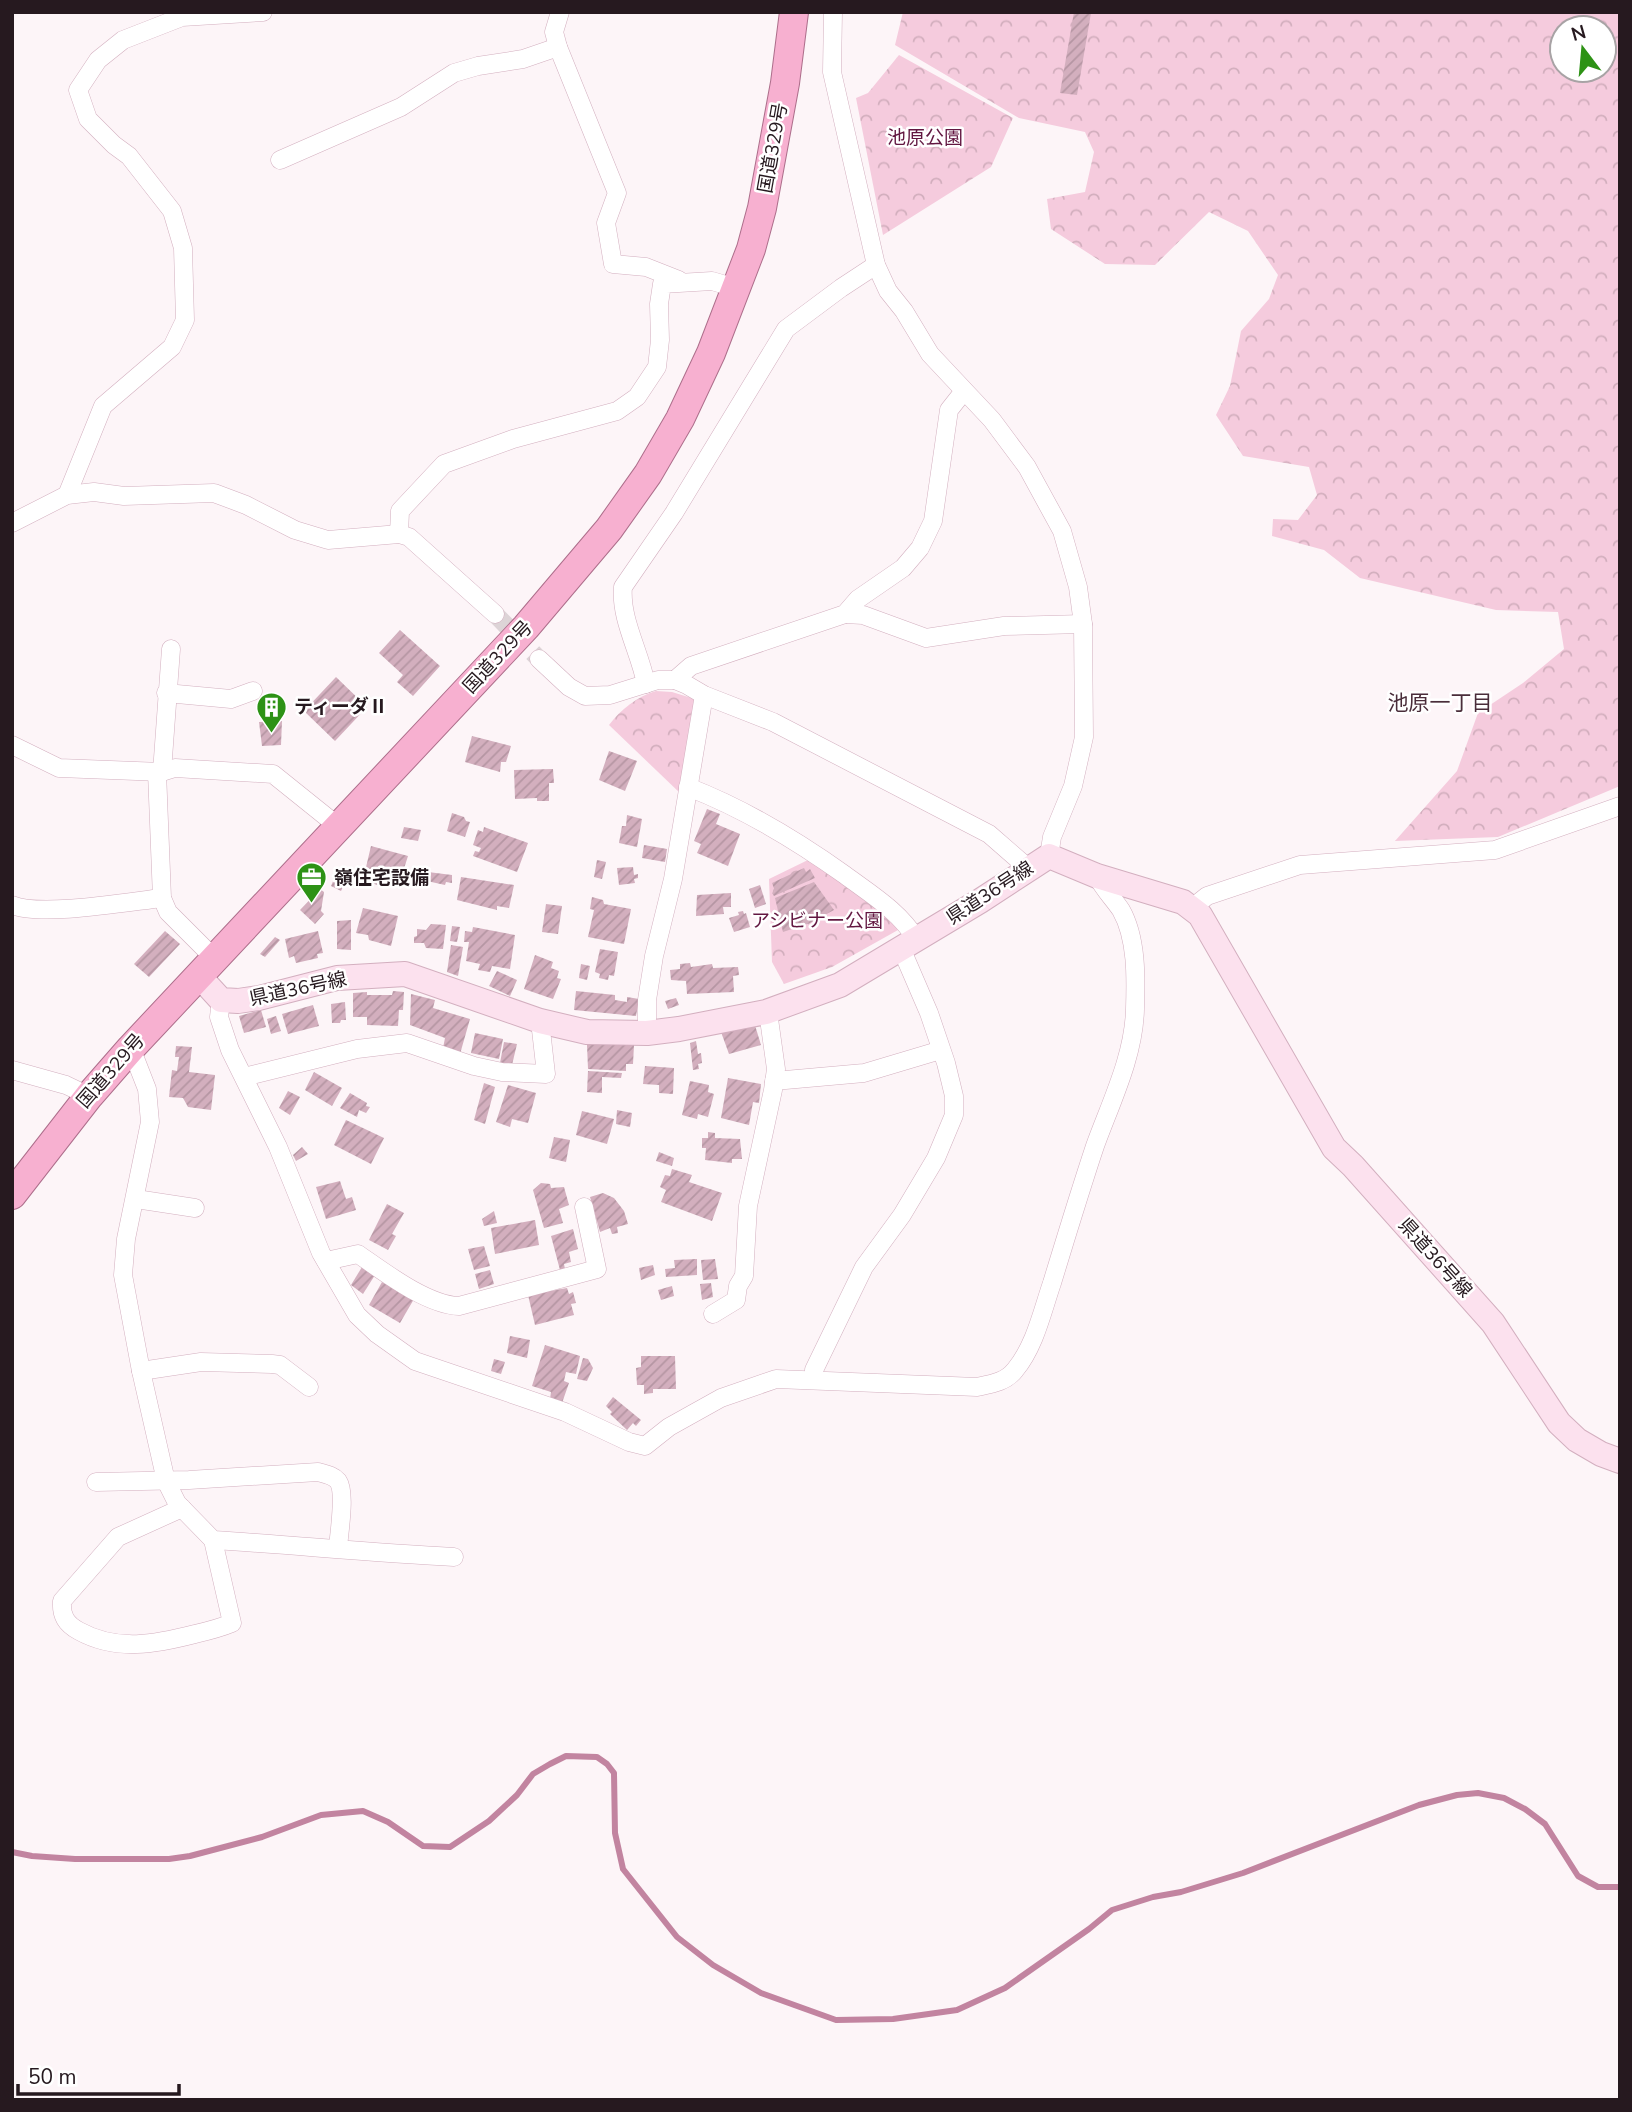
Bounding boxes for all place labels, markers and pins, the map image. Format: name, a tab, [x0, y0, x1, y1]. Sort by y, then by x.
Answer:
building icon: ティーダⅡ	[254, 690, 288, 734]
place label: ティーダⅡ	[294, 694, 388, 720]
office icon: 嶺住宅設備	[294, 861, 328, 905]
place label: 嶺住宅設備	[334, 865, 429, 891]

